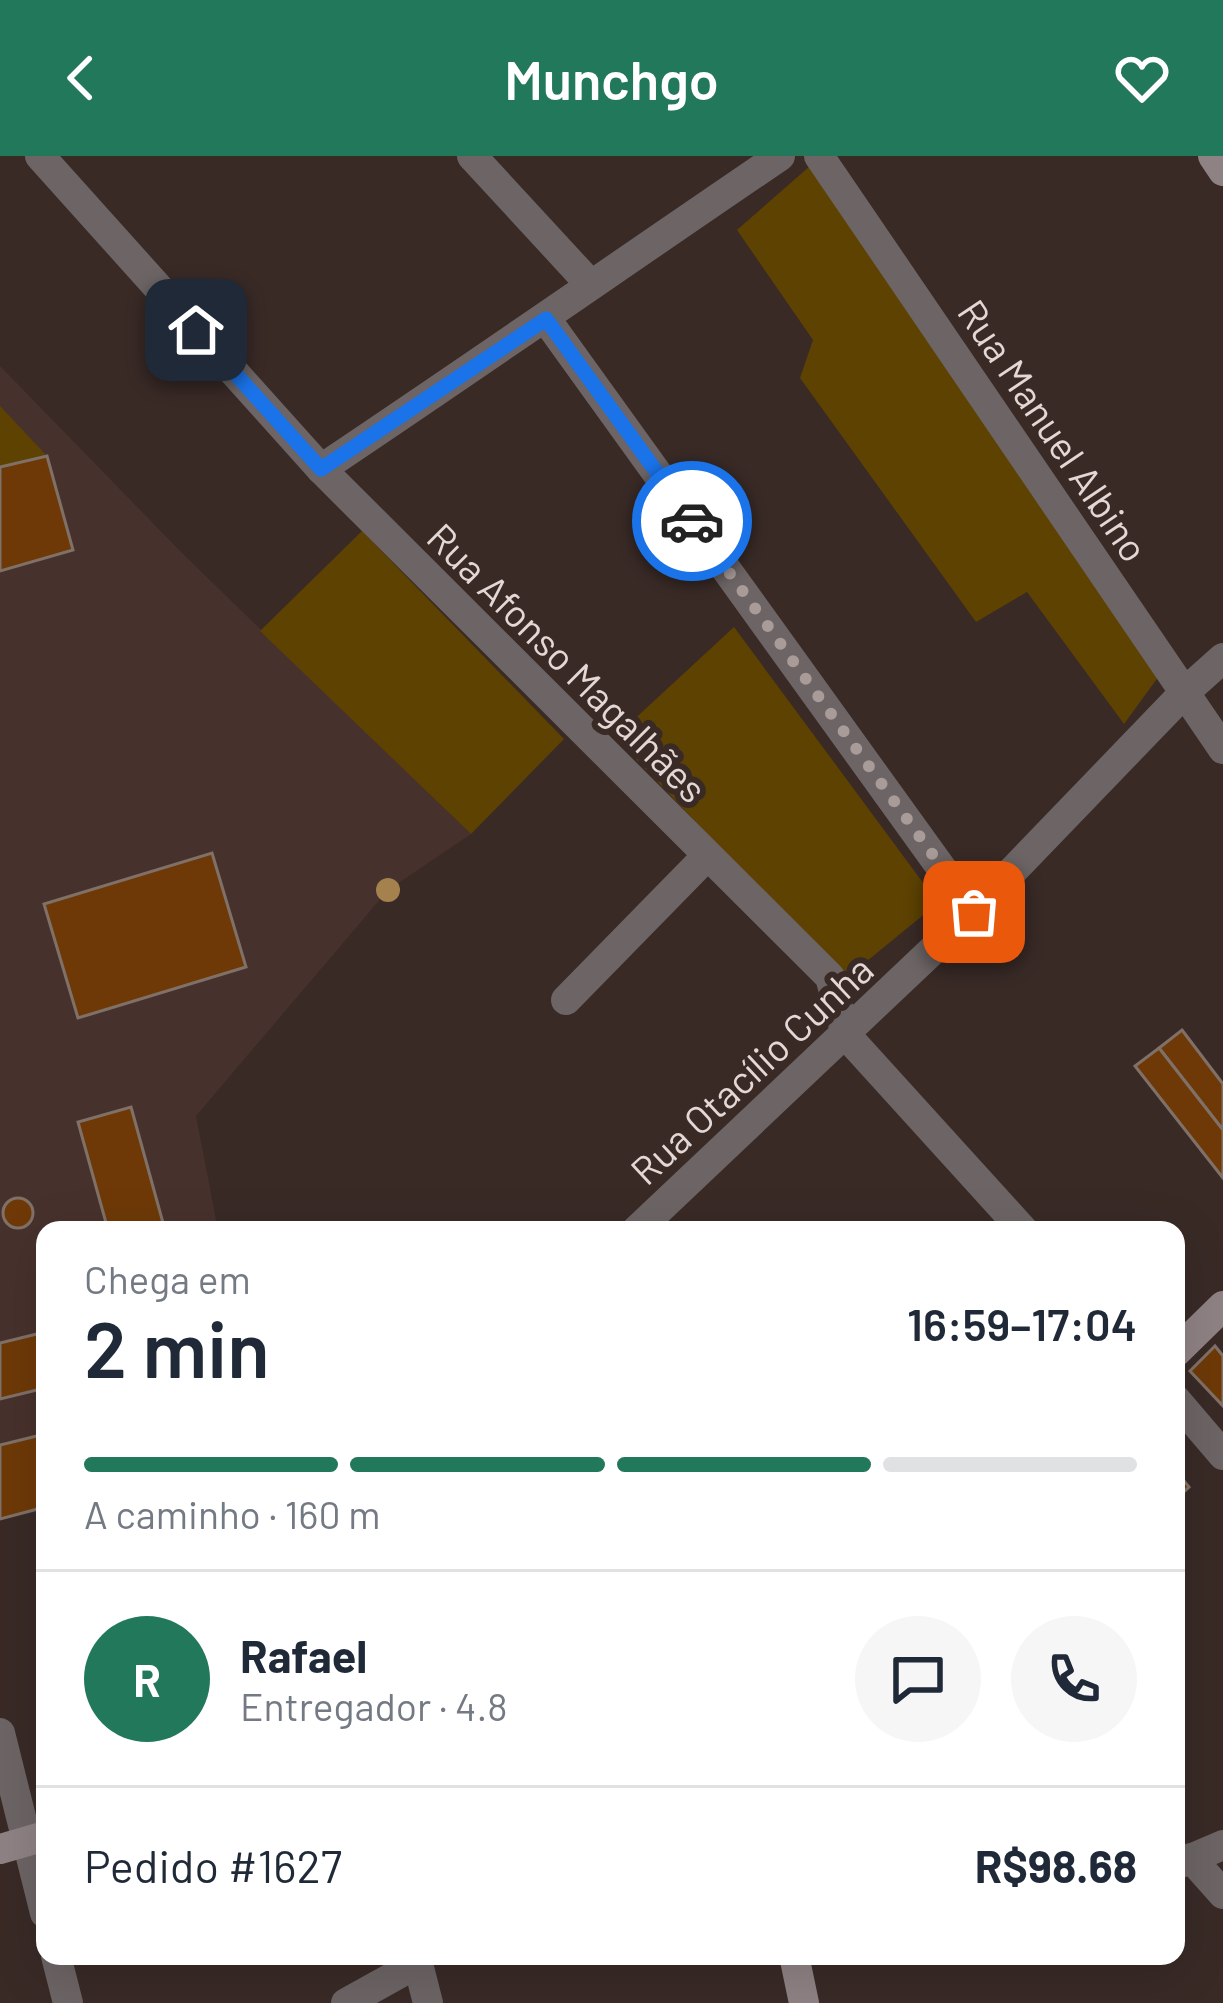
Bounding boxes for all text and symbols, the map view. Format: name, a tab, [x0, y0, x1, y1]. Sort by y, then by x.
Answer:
icon: back	[48, 45, 114, 111]
icon: heart	[1109, 45, 1175, 111]
text: Munchgo	[504, 46, 719, 111]
pin	[145, 279, 247, 381]
street label: Rua Manuel Albino	[949, 290, 1159, 570]
icon: home	[163, 297, 229, 363]
courier	[632, 461, 752, 581]
icon: car	[659, 488, 725, 554]
street label: Rua Afonso Magalhães	[419, 513, 717, 811]
pin	[923, 861, 1025, 963]
icon: bag	[941, 879, 1007, 945]
street label: Rua Otacílio Cunha	[620, 945, 882, 1193]
text: Chega em	[84, 1255, 251, 1302]
text: 16:59–17:04	[907, 1296, 1137, 1350]
text: 2 min	[84, 1300, 270, 1394]
text: A caminho · 160 m	[84, 1490, 380, 1537]
button: chat	[855, 1616, 981, 1742]
button: phone	[1011, 1616, 1137, 1742]
text: Rafael	[240, 1628, 367, 1682]
text: R	[133, 1652, 161, 1706]
text: Entregador · 4.8	[240, 1682, 508, 1729]
text: Pedido #1627	[84, 1838, 342, 1892]
text: R$98.68	[975, 1838, 1137, 1892]

